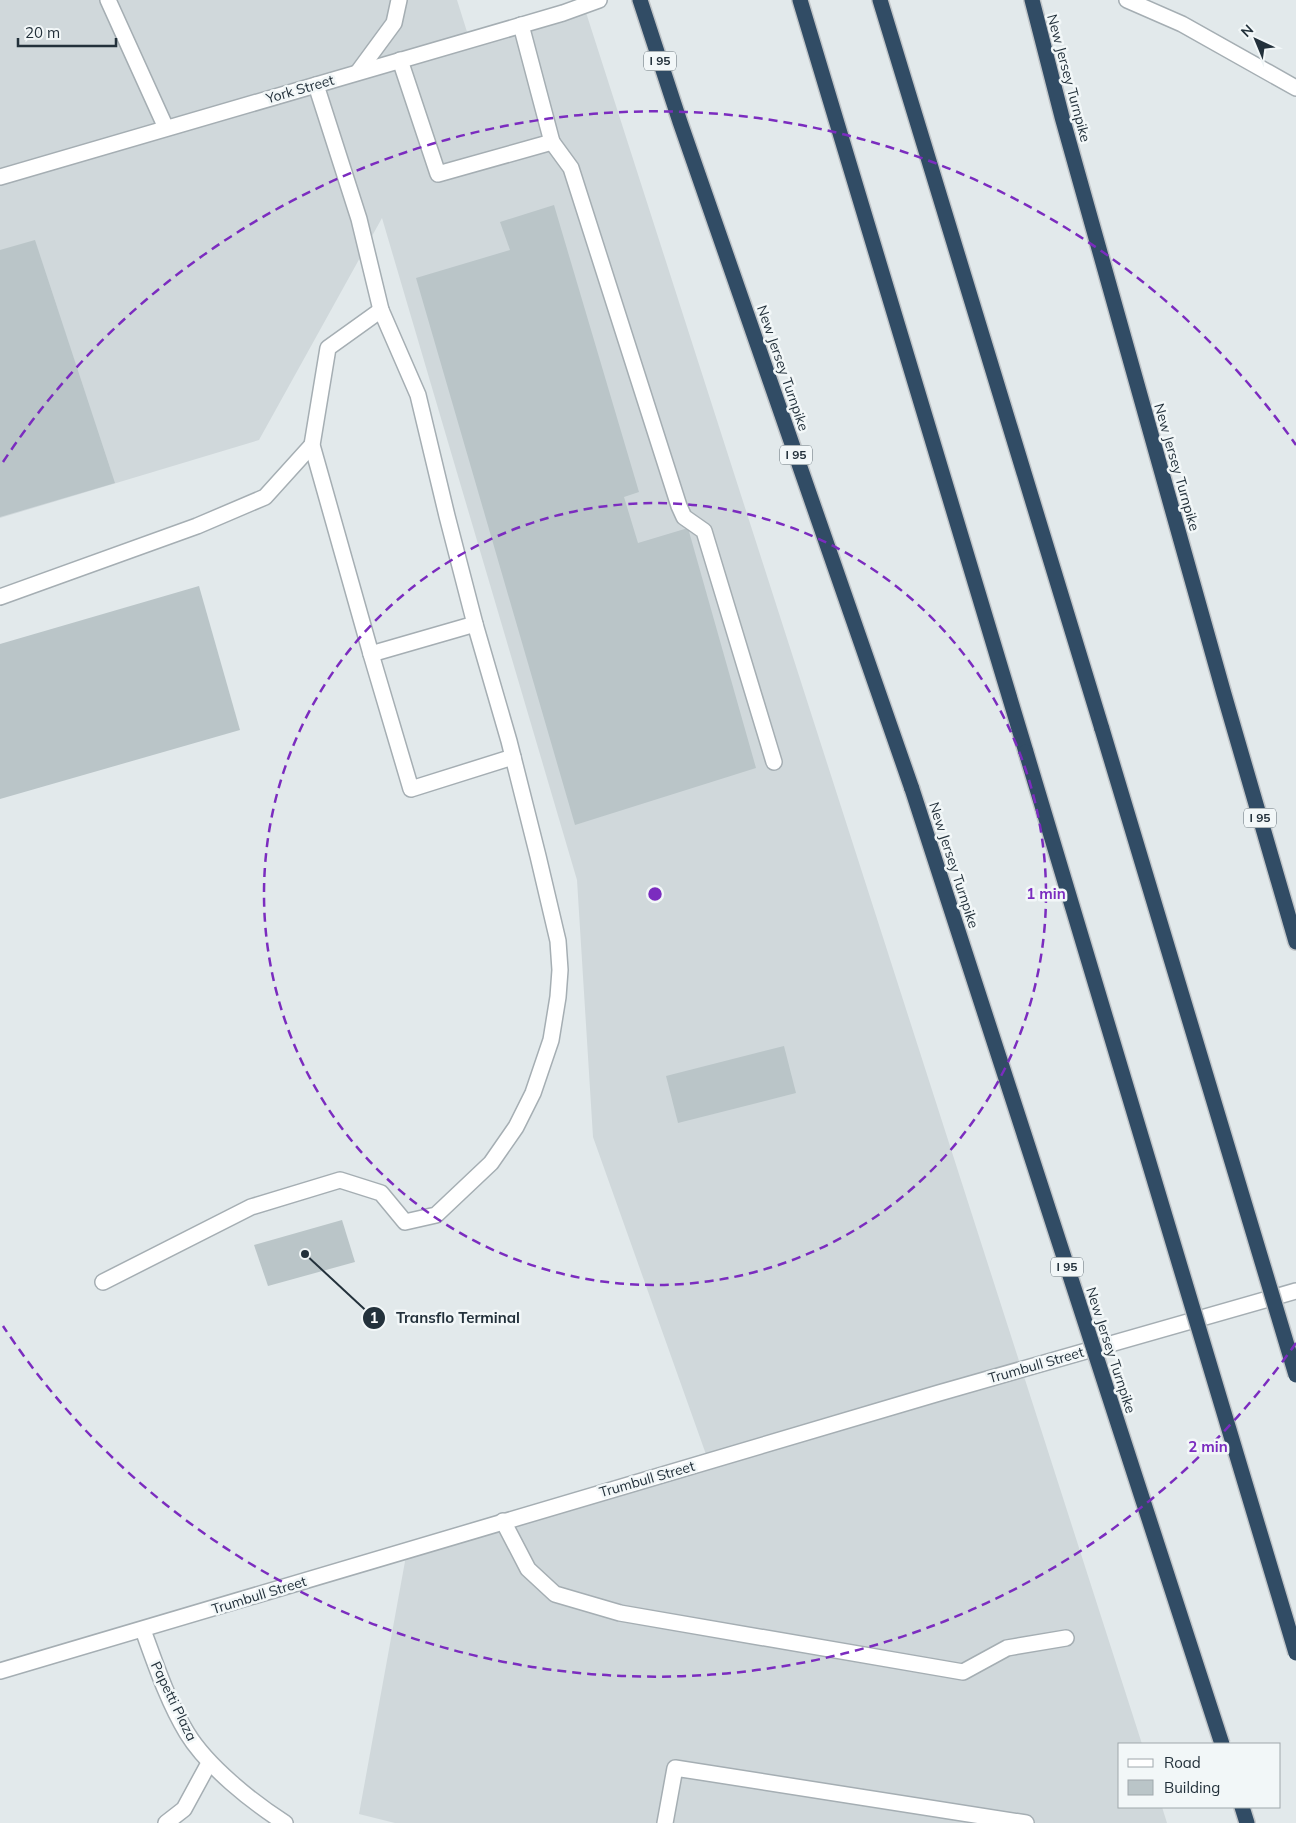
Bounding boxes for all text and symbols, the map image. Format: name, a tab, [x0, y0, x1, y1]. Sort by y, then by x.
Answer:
street label: New Jersey Turnpike	[1043, 12, 1095, 144]
scale bar	[18, 15, 115, 47]
north arrow	[1231, 15, 1281, 65]
text: N	[1237, 21, 1257, 41]
text: 20 m	[25, 23, 60, 42]
road number: I 95	[644, 51, 676, 70]
street label: York Street	[263, 71, 336, 108]
street label: New Jersey Turnpike	[753, 303, 813, 433]
street label: New Jersey Turnpike	[1150, 401, 1204, 533]
road number: I 95	[780, 446, 812, 464]
street label: New Jersey Turnpike	[925, 800, 983, 930]
road number: I 95	[1244, 808, 1276, 828]
text: 1 min	[1026, 884, 1066, 903]
centre of rings	[646, 885, 664, 903]
road number: I 95	[1051, 1258, 1083, 1276]
street label: New Jersey Turnpike	[1082, 1285, 1140, 1415]
callout: Transflo Terminal	[361, 1303, 530, 1333]
text: 1	[369, 1308, 379, 1327]
text: Transflo Terminal	[396, 1308, 520, 1327]
street label: Trumbull Street	[986, 1343, 1086, 1387]
text: 2 min	[1188, 1437, 1228, 1456]
street label: Trumbull Street	[597, 1457, 697, 1501]
street label: Trumbull Street	[209, 1572, 309, 1618]
street label: Papetti Plaza	[147, 1658, 201, 1744]
legend	[1118, 1743, 1281, 1808]
text: Road	[1164, 1753, 1201, 1772]
text: Building	[1164, 1778, 1220, 1797]

